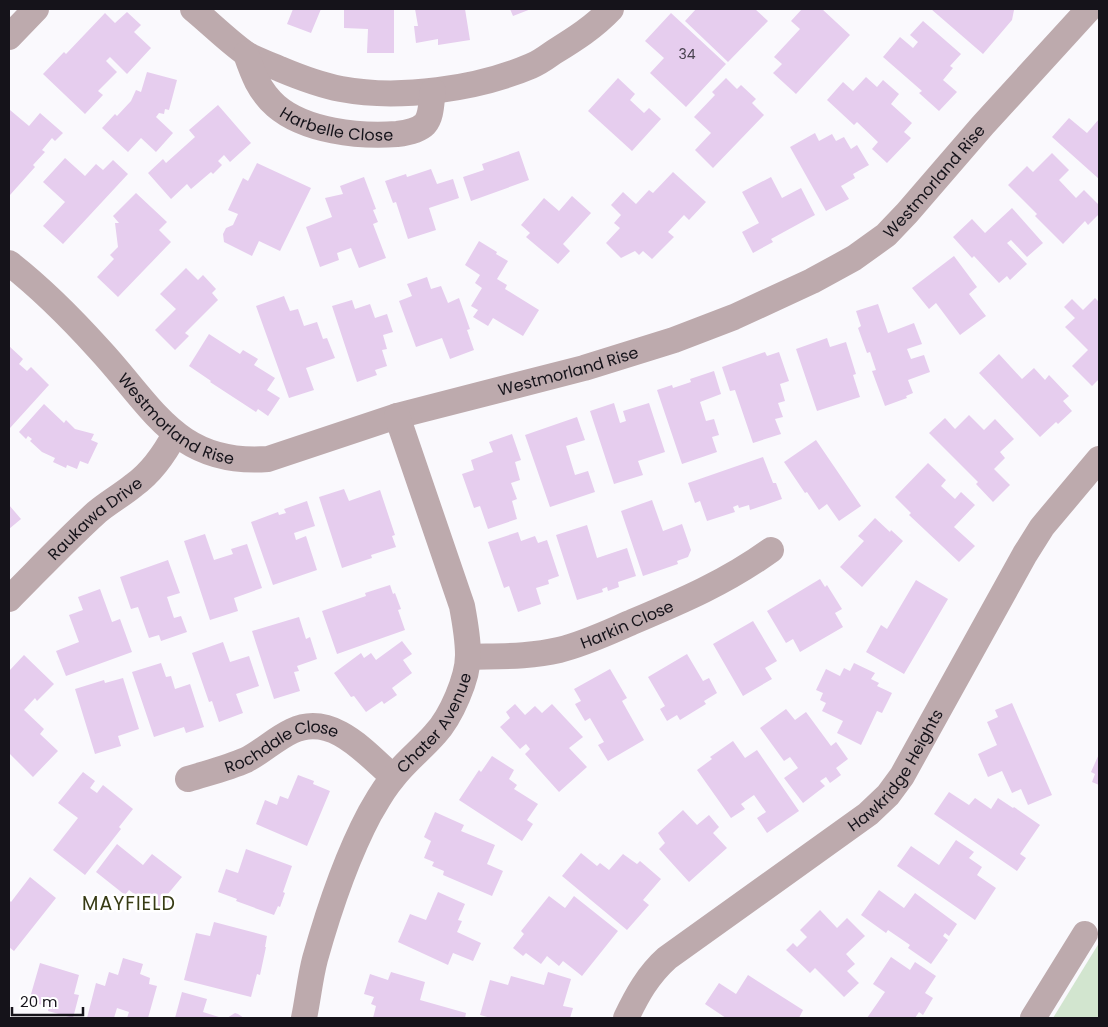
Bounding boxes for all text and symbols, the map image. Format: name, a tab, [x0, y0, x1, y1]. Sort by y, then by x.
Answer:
house number: 34	[678, 44, 696, 64]
street label: Harbelle Close	[276, 101, 394, 146]
street label: Westmorland Rise	[878, 119, 990, 243]
street label: Westmorland Rise	[496, 340, 641, 401]
street label: Westmorland Rise	[113, 368, 236, 470]
street label: Raukawa Drive	[42, 471, 147, 565]
street label: Harkin Close	[577, 594, 677, 654]
street label: Chater Avenue	[391, 670, 477, 778]
street label: Hawkridge Heights	[843, 705, 948, 837]
street label: Rochdale Close	[221, 714, 343, 779]
district label: MAYFIELD	[82, 890, 176, 917]
scale bar	[12, 984, 84, 1016]
text: 20 m	[20, 991, 58, 1012]

